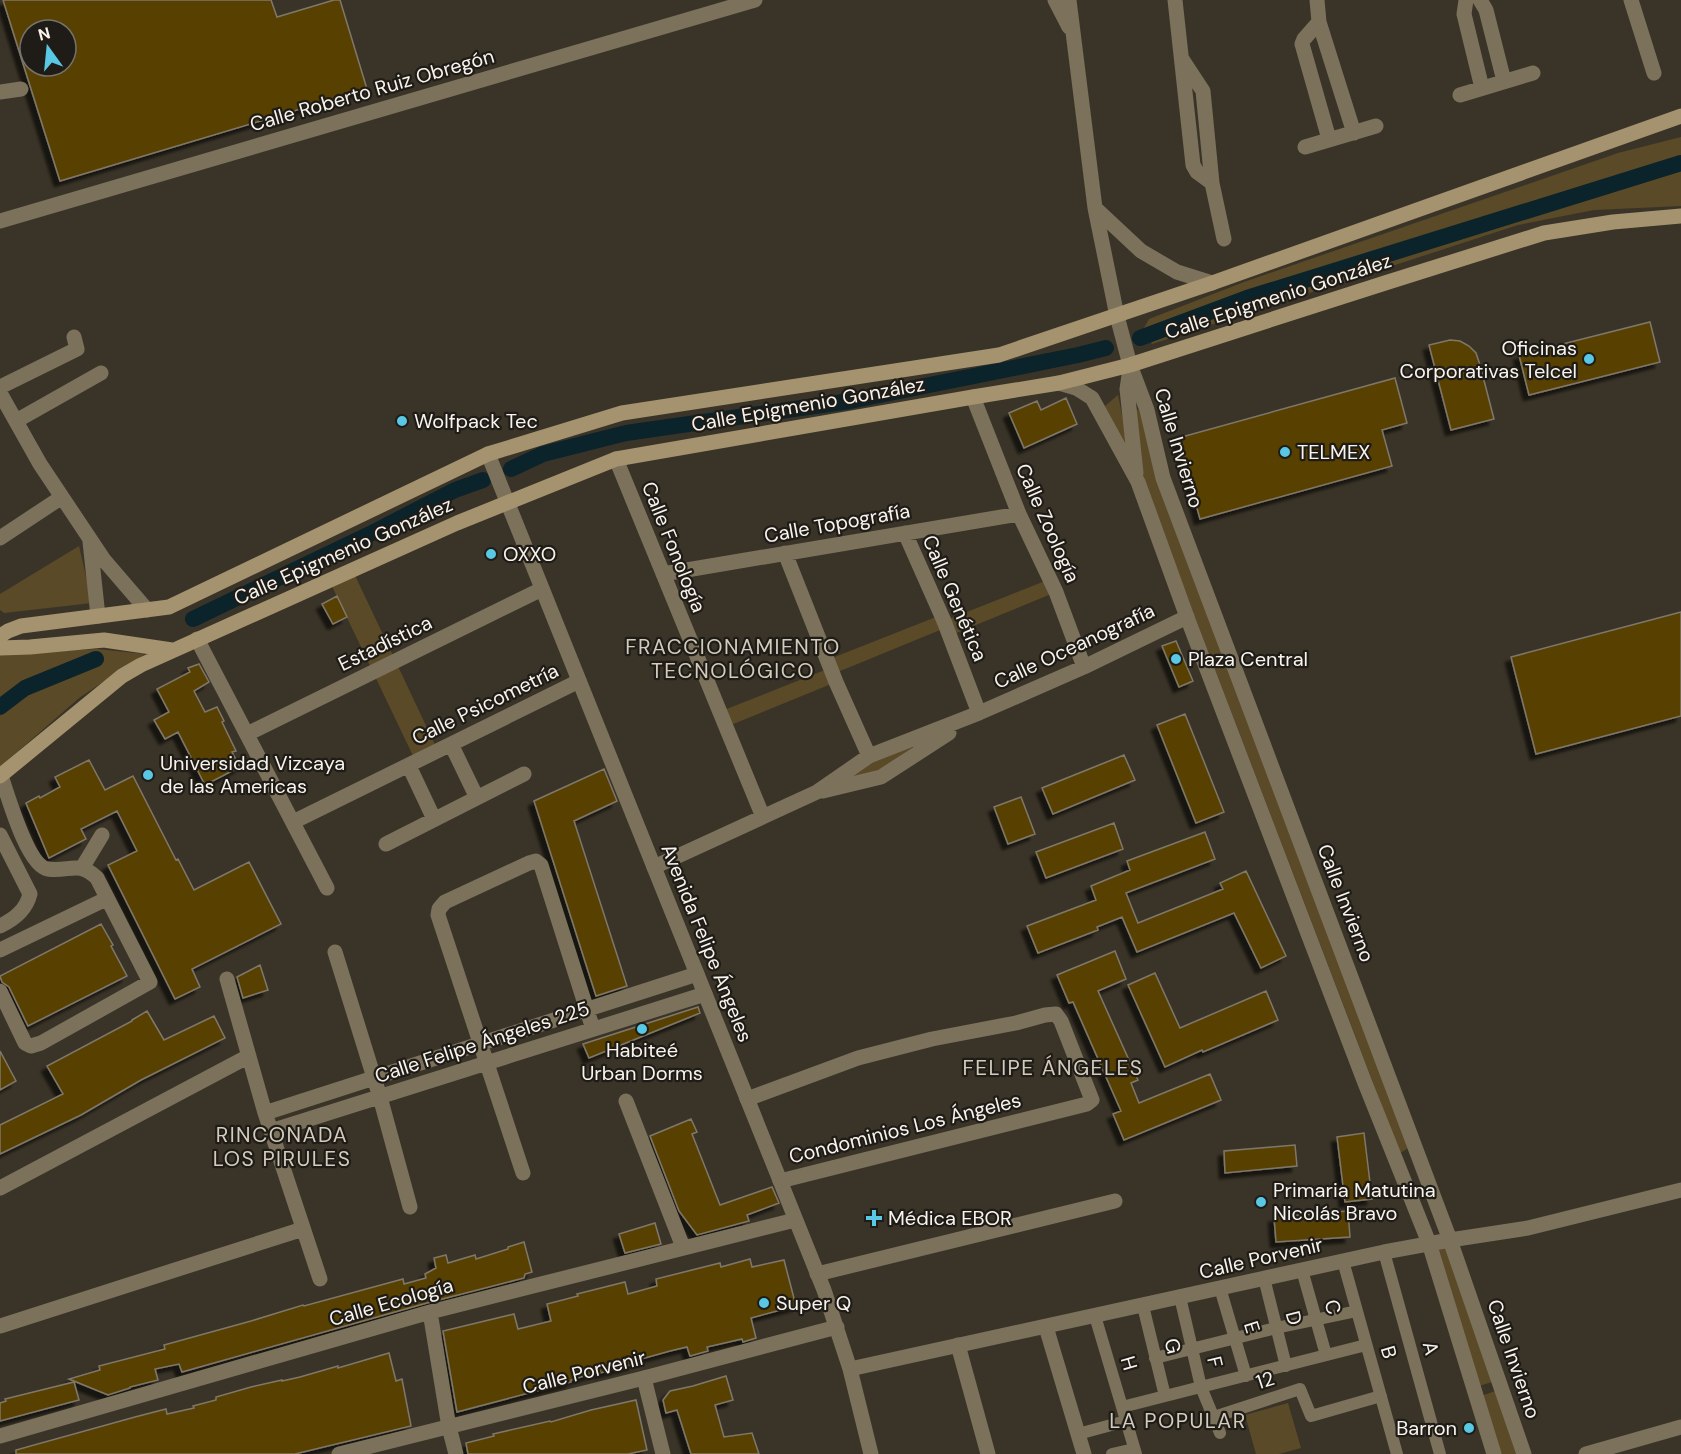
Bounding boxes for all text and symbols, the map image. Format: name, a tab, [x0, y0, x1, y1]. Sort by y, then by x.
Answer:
north arrow	[18, 18, 78, 78]
text: N	[36, 22, 53, 46]
street label: Calle Roberto Ruiz Obregón	[247, 43, 497, 137]
street label: Calle Epigmenio González	[1161, 247, 1395, 345]
place label: Oficinas Corporativas Telcel	[1400, 335, 1577, 384]
marker: Oficinas Corporativas Telcel	[1582, 352, 1596, 366]
street label: Calle Epigmenio González	[689, 371, 927, 437]
street label: Calle Invierno	[1148, 385, 1210, 511]
place label: Wolfpack Tec	[414, 408, 538, 434]
marker: Wolfpack Tec	[395, 414, 409, 428]
place label: TELMEX	[1297, 439, 1370, 465]
marker: TELMEX	[1278, 445, 1292, 459]
street label: Calle Zoología	[1010, 459, 1086, 587]
street label: Calle Fonología	[636, 478, 712, 616]
street label: Calle Epigmenio González	[230, 491, 456, 611]
street label: Calle Topografía	[762, 497, 912, 549]
street label: Calle Genética	[917, 531, 993, 665]
place label: OXXO	[503, 541, 556, 567]
marker: OXXO	[484, 547, 498, 561]
street label: Calle Oceanografía	[989, 597, 1159, 695]
street label: Estadística	[334, 609, 436, 677]
district label: FRACCIONAMIENTO TECNOLÓGICO	[625, 633, 841, 685]
place label: Plaza Central	[1188, 646, 1308, 672]
marker: Plaza Central	[1169, 652, 1183, 666]
street label: Calle Psicometría	[407, 657, 563, 751]
place label: Universidad Vizcaya de las Americas	[160, 750, 345, 799]
marker: Universidad Vizcaya de las Americas	[141, 768, 155, 782]
street label: Avenida Felipe Ángeles	[655, 840, 759, 1046]
street label: Calle Invierno	[1312, 840, 1380, 966]
street label: Calle Felipe Ángeles 225	[371, 995, 593, 1089]
marker: Habiteé Urban Dorms	[635, 1022, 649, 1036]
place label: Habiteé Urban Dorms	[581, 1037, 703, 1086]
district label: FELIPE ÁNGELES	[962, 1054, 1144, 1082]
street label: Condominios Los Ángeles	[786, 1087, 1024, 1169]
district label: RINCONADA LOS PIRULES	[213, 1121, 351, 1173]
place label: Primaria Matutina Nicolás Bravo	[1273, 1177, 1436, 1226]
marker: Primaria Matutina Nicolás Bravo	[1254, 1195, 1268, 1209]
place label: Médica EBOR	[888, 1205, 1012, 1231]
marker: Médica EBOR	[865, 1209, 883, 1227]
street label: Calle Porvenir	[1197, 1231, 1325, 1285]
street label: Calle Ecología	[326, 1272, 456, 1332]
place label: Super Q	[776, 1290, 851, 1316]
marker: Super Q	[757, 1296, 771, 1310]
street label: Calle Invierno	[1481, 1296, 1547, 1422]
street label: C	[1319, 1297, 1347, 1317]
street label: D	[1280, 1308, 1308, 1328]
street label: E	[1238, 1318, 1266, 1336]
street label: G	[1159, 1335, 1187, 1357]
street label: A	[1417, 1338, 1445, 1358]
street label: B	[1375, 1343, 1403, 1361]
street label: Calle Porvenir	[520, 1344, 648, 1400]
street label: H	[1115, 1353, 1143, 1373]
street label: F	[1201, 1354, 1229, 1370]
street label: 12	[1253, 1365, 1277, 1395]
district label: LA POPULAR	[1109, 1407, 1247, 1435]
place label: Barron	[1396, 1415, 1457, 1441]
marker: Barron	[1462, 1421, 1476, 1435]

